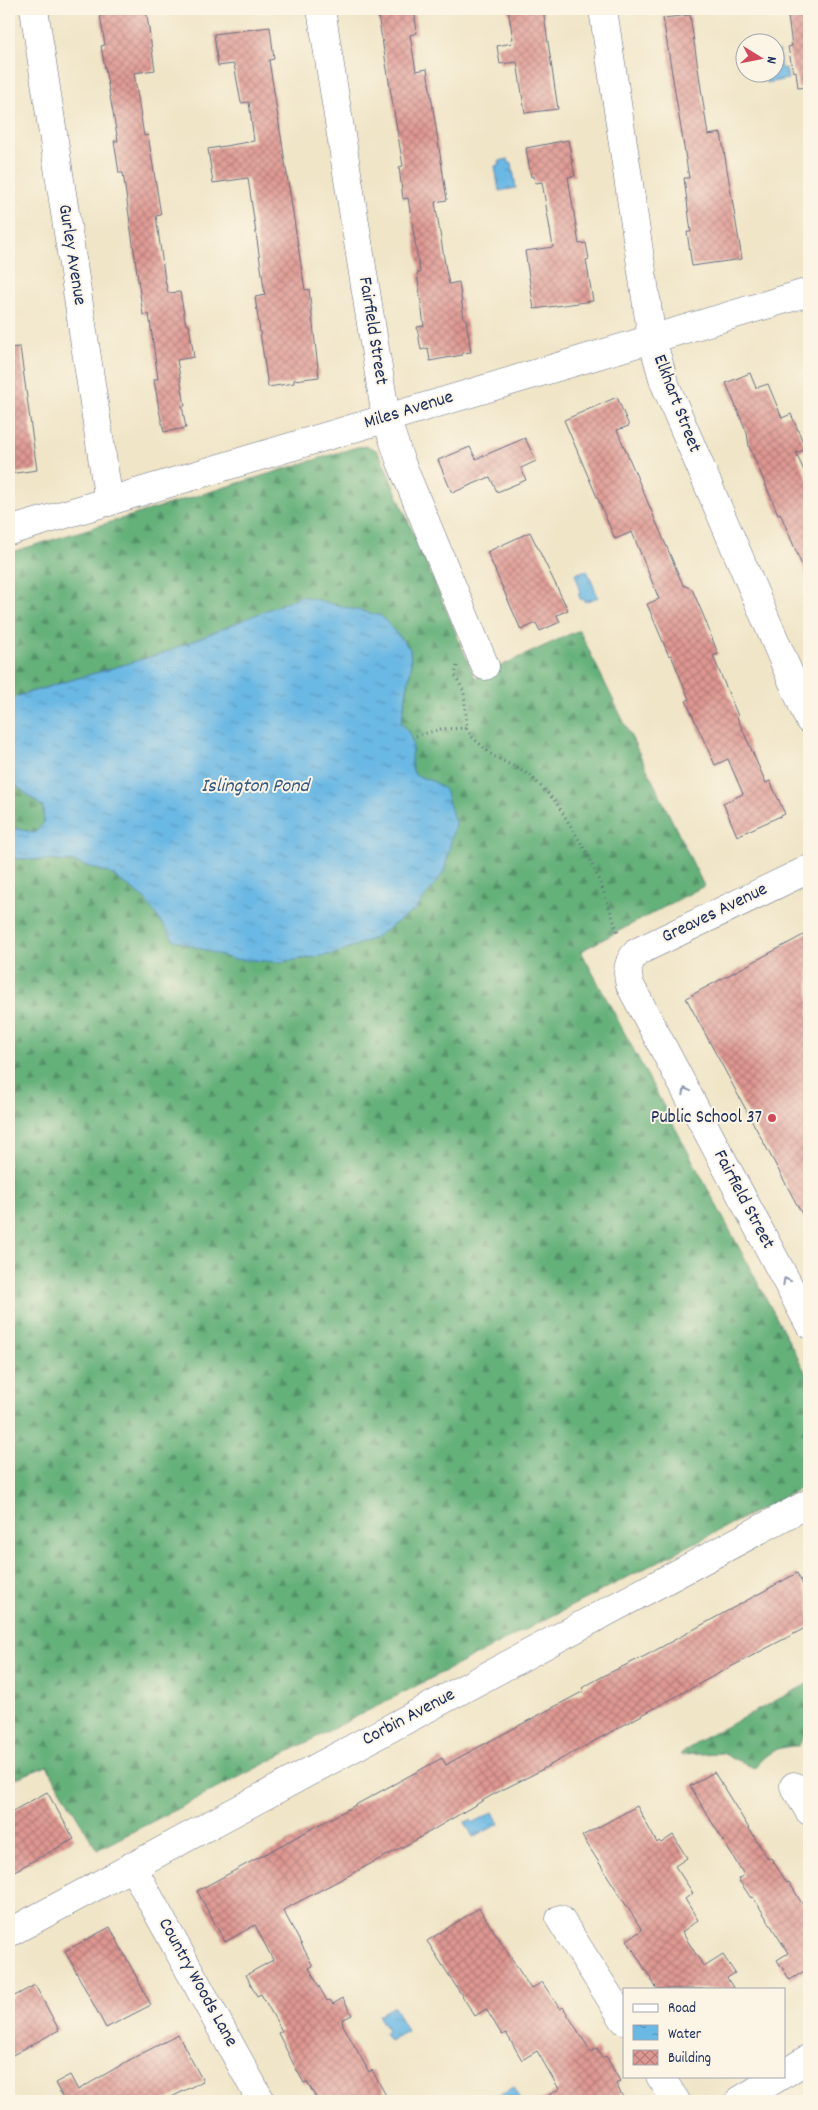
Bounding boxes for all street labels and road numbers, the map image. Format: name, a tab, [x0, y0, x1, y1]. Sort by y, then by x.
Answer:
street label: Gurley Avenue	[50, 203, 92, 307]
street label: Fairfield Street	[350, 275, 394, 387]
street label: Elkhart Street	[645, 351, 707, 457]
street label: Miles Avenue	[361, 385, 457, 437]
street label: Greaves Avenue	[658, 877, 772, 951]
street label: Fairfield Street	[705, 1146, 781, 1254]
street label: Corbin Avenue	[358, 1682, 460, 1754]
street label: Country Woods Lane	[150, 1914, 244, 2052]

